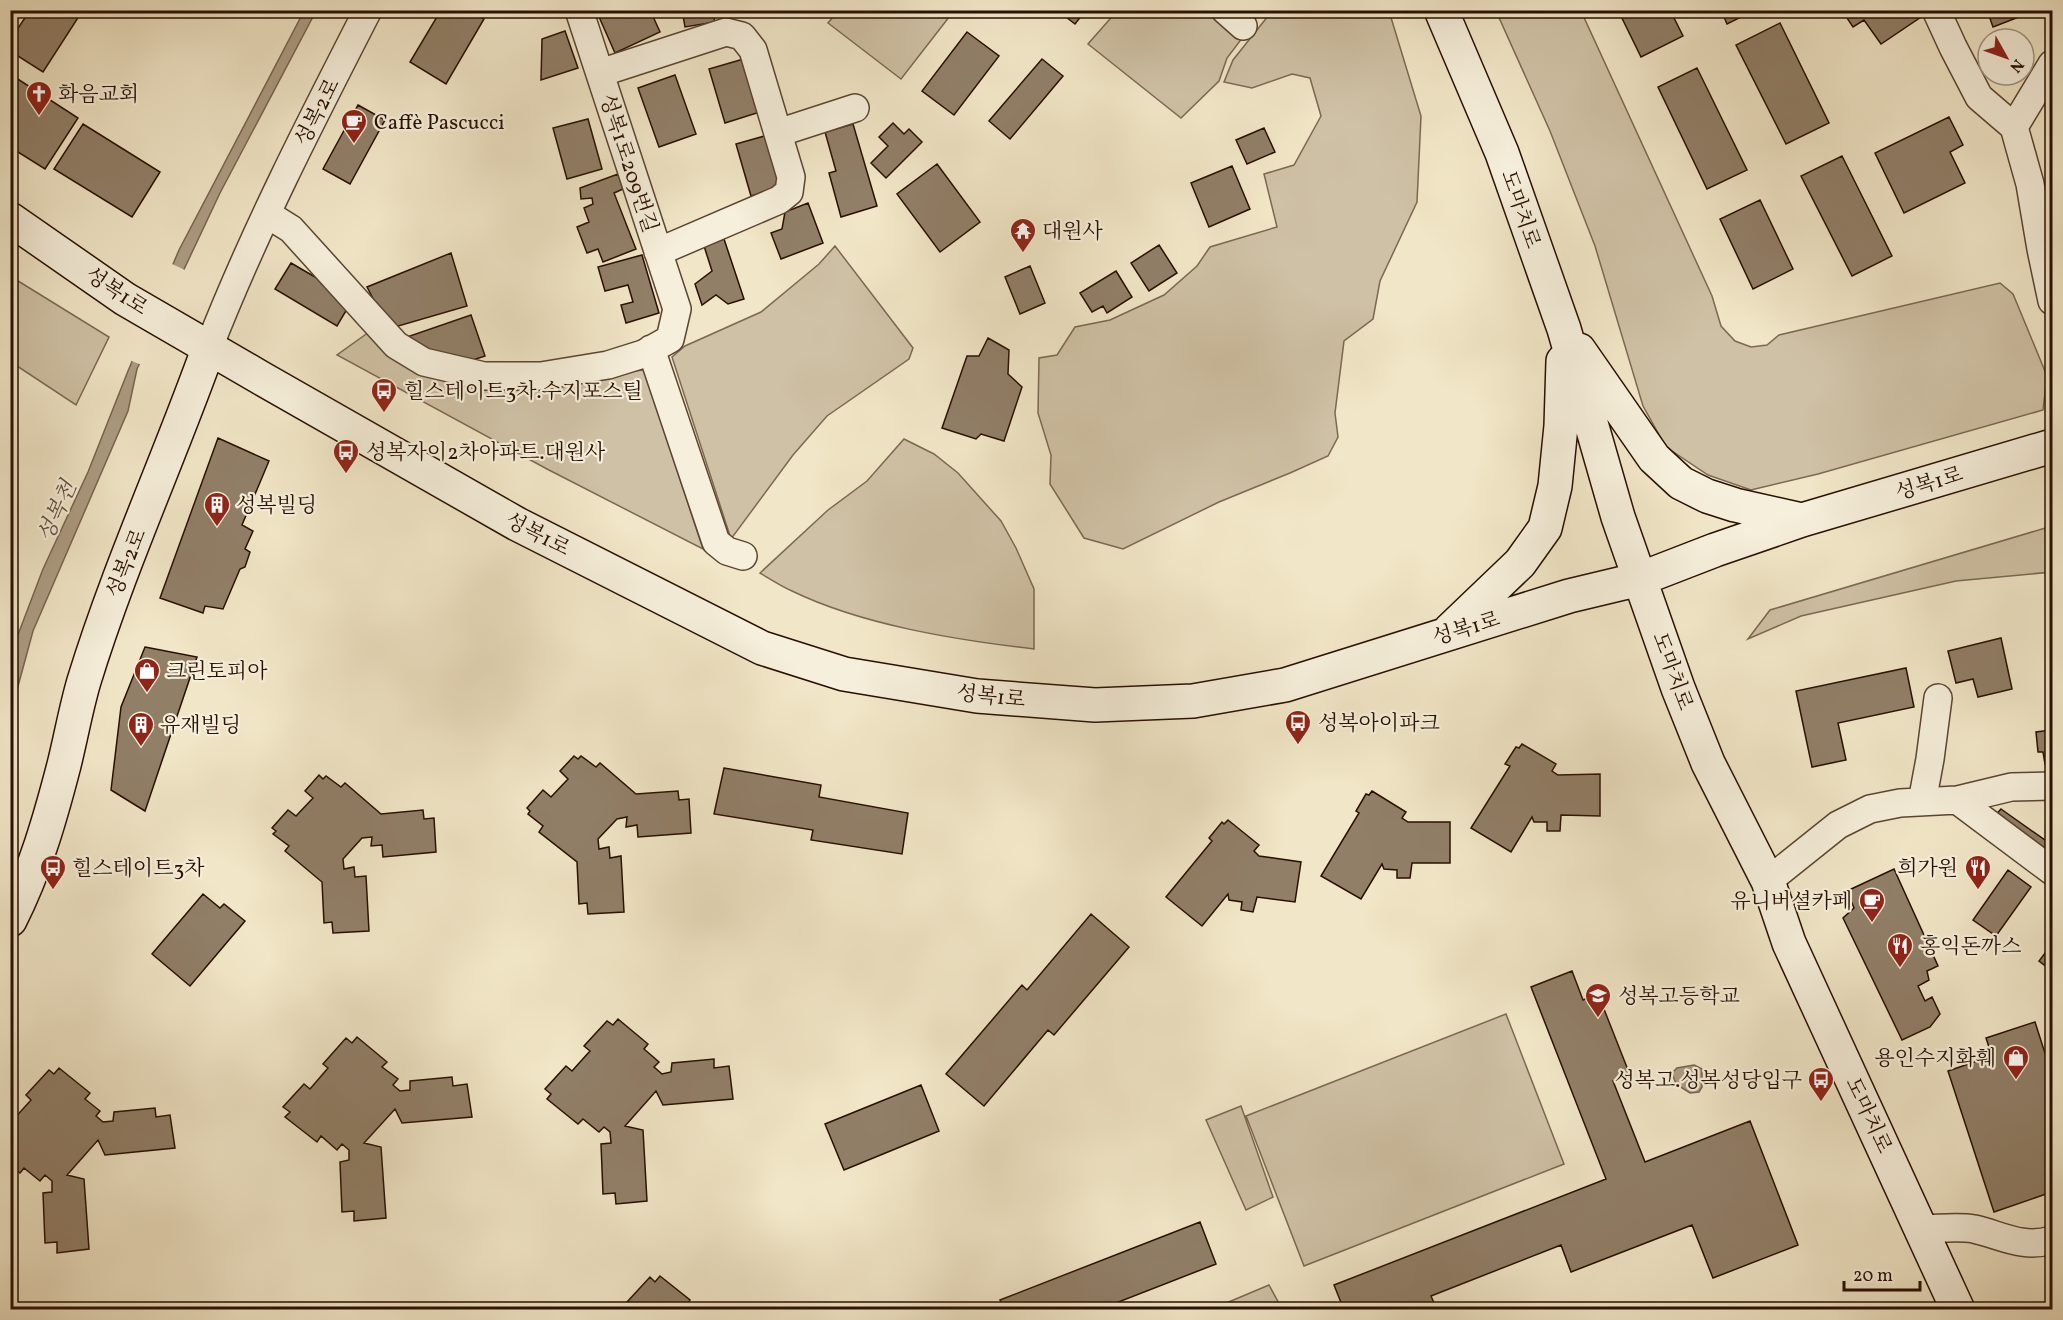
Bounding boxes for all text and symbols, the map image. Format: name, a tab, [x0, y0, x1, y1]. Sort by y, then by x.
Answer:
north arrow	[1976, 27, 2036, 87]
text: N	[2004, 54, 2028, 77]
street label: 성복2로	[289, 74, 348, 151]
church icon: 화음교회	[24, 79, 54, 117]
place label: 화음교회	[58, 81, 139, 110]
street label: 성복1로209번길	[591, 90, 664, 237]
cafe icon: Caffè Pascucci	[339, 107, 369, 145]
place label: Caffè Pascucci	[374, 109, 505, 138]
street label: 도마치로	[1493, 166, 1547, 253]
temple icon: 대원사	[1008, 216, 1038, 254]
place label: 대원사	[1042, 218, 1104, 247]
street label: 성복1로	[79, 261, 153, 323]
bus stop icon: 힐스테이트3차.수지포스틸	[369, 376, 399, 414]
place label: 힐스테이트3차.수지포스틸	[404, 378, 643, 407]
bus stop icon: 성복자이2차아파트.대원사	[331, 437, 361, 475]
place label: 성복자이2차아파트.대원사	[366, 439, 606, 468]
street label: 성복1로	[1892, 460, 1967, 508]
water label: 성복천	[31, 475, 86, 547]
building icon: 성복빌딩	[202, 490, 232, 528]
place label: 성복빌딩	[236, 492, 317, 521]
street label: 성복1로	[500, 507, 575, 564]
street label: 성복2로	[100, 525, 154, 602]
street label: 성복1로	[1429, 605, 1504, 653]
street label: 도마치로	[1644, 628, 1699, 715]
shop icon: 크린토피아	[132, 656, 162, 694]
place label: 크린토피아	[166, 658, 268, 687]
street label: 성복1로	[955, 679, 1027, 716]
bus stop icon: 성복아이파크	[1283, 708, 1313, 746]
building icon: 유재빌딩	[126, 710, 156, 748]
place label: 성복아이파크	[1318, 710, 1440, 739]
place label: 유재빌딩	[160, 712, 241, 741]
bus stop icon: 힐스테이트3차	[38, 853, 68, 891]
restaurant icon: 희가원	[1963, 853, 1993, 891]
place label: 힐스테이트3차	[72, 855, 205, 884]
place label: 희가원	[1897, 855, 1958, 884]
cafe icon: 유니버셜카페	[1857, 886, 1887, 924]
place label: 유니버셜카페	[1730, 888, 1852, 917]
restaurant icon: 홍익돈까스	[1885, 931, 1915, 969]
place label: 홍익돈까스	[1920, 933, 2021, 962]
school or university icon: 성복고등학교	[1583, 981, 1613, 1019]
place label: 성복고등학교	[1618, 983, 1740, 1012]
shop icon: 용인수지화훼	[2001, 1043, 2031, 1081]
place label: 용인수지화훼	[1874, 1045, 1996, 1074]
bus stop icon: 성복고.성복성당입구	[1806, 1065, 1836, 1103]
place label: 성복고.성복성당입구	[1614, 1067, 1802, 1096]
street label: 도마치로	[1837, 1073, 1898, 1159]
scale bar	[1844, 1254, 1920, 1292]
text: 20 m	[1853, 1264, 1893, 1289]

